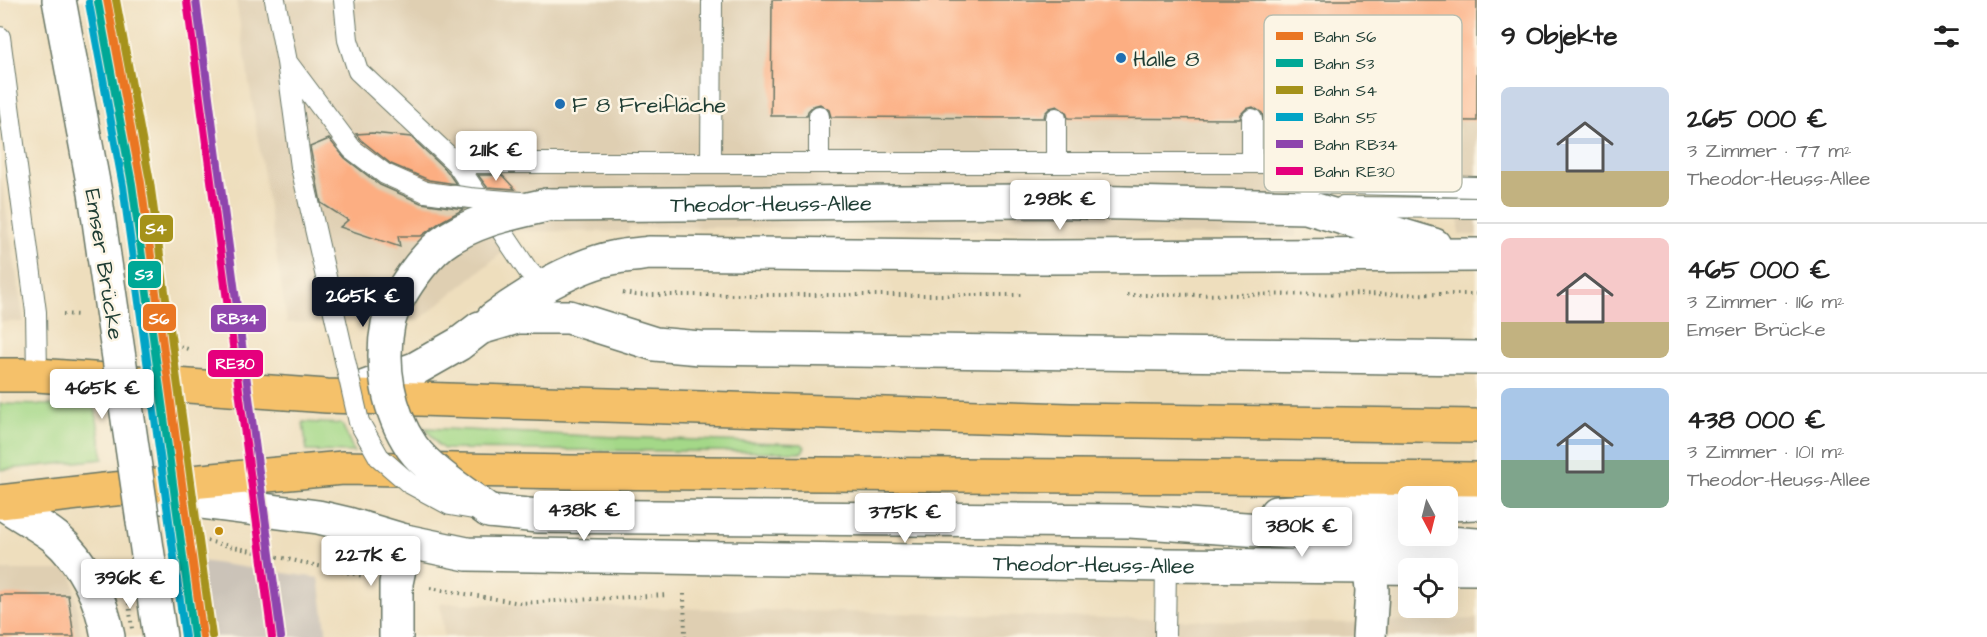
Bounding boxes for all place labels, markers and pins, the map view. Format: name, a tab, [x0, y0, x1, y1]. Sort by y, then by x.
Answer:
place label: Halle 8	[1133, 44, 1199, 75]
marker: Halle 8	[1114, 51, 1128, 65]
place label: F 8 Freifläche	[572, 90, 726, 121]
marker: F 8 Freifläche	[553, 97, 567, 111]
pin: 211K €	[447, 131, 545, 182]
pin: 298K €	[1011, 180, 1109, 231]
pin: 265K €	[314, 277, 412, 328]
pin: 465K €	[53, 369, 151, 420]
pin: 438K €	[535, 491, 633, 542]
pin: 375K €	[856, 493, 954, 544]
pin: 380K €	[1253, 507, 1351, 558]
unlabelled marker	[213, 525, 225, 537]
pin: 227K €	[322, 536, 420, 587]
pin: 396K €	[81, 559, 179, 610]

